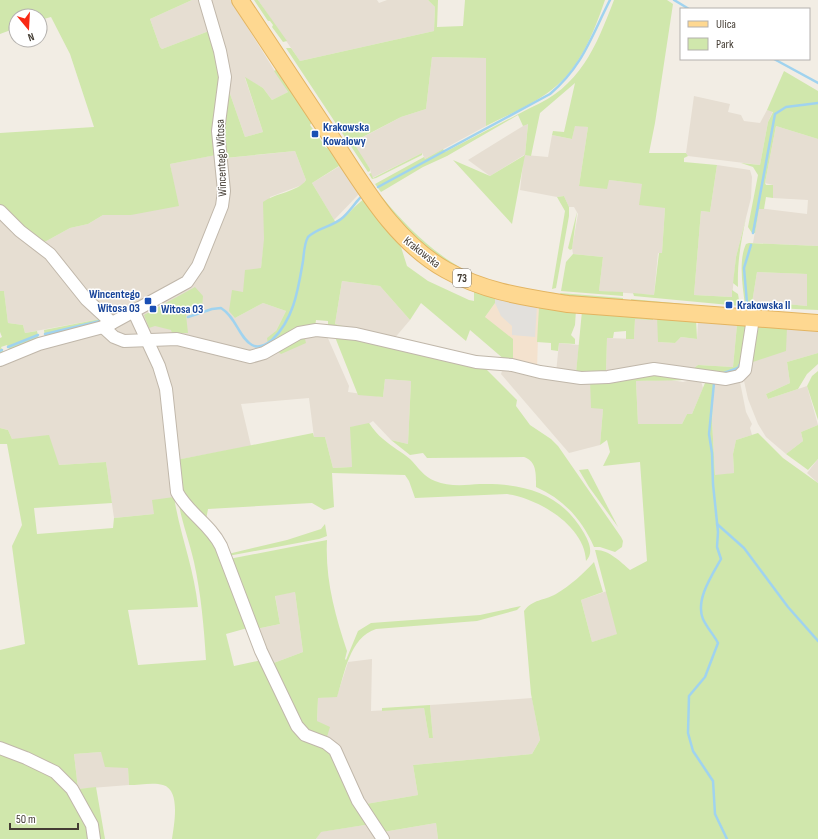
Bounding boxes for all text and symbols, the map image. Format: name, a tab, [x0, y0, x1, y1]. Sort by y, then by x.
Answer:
north arrow	[8, 8, 48, 48]
legend	[680, 8, 810, 60]
text: Ulica	[716, 17, 736, 32]
text: N	[26, 30, 36, 44]
text: Park	[716, 37, 734, 52]
street label: Wincentego Witosa	[213, 119, 230, 197]
place label: Krakowska Kowalowy	[323, 120, 369, 149]
marker: Krakowska Kowalowy	[310, 129, 320, 139]
street label: Krakowska	[400, 233, 443, 272]
road number: 73	[453, 269, 471, 287]
place label: Wincentego Witosa 03	[89, 287, 140, 316]
marker: Wincentego Witosa 03	[143, 296, 153, 306]
place label: Krakowska II	[737, 298, 790, 313]
marker: Krakowska II	[724, 300, 734, 310]
place label: Witosa 03	[161, 302, 203, 317]
marker: Witosa 03	[148, 304, 158, 314]
scale bar	[10, 805, 78, 831]
text: 50 m	[16, 812, 36, 827]

